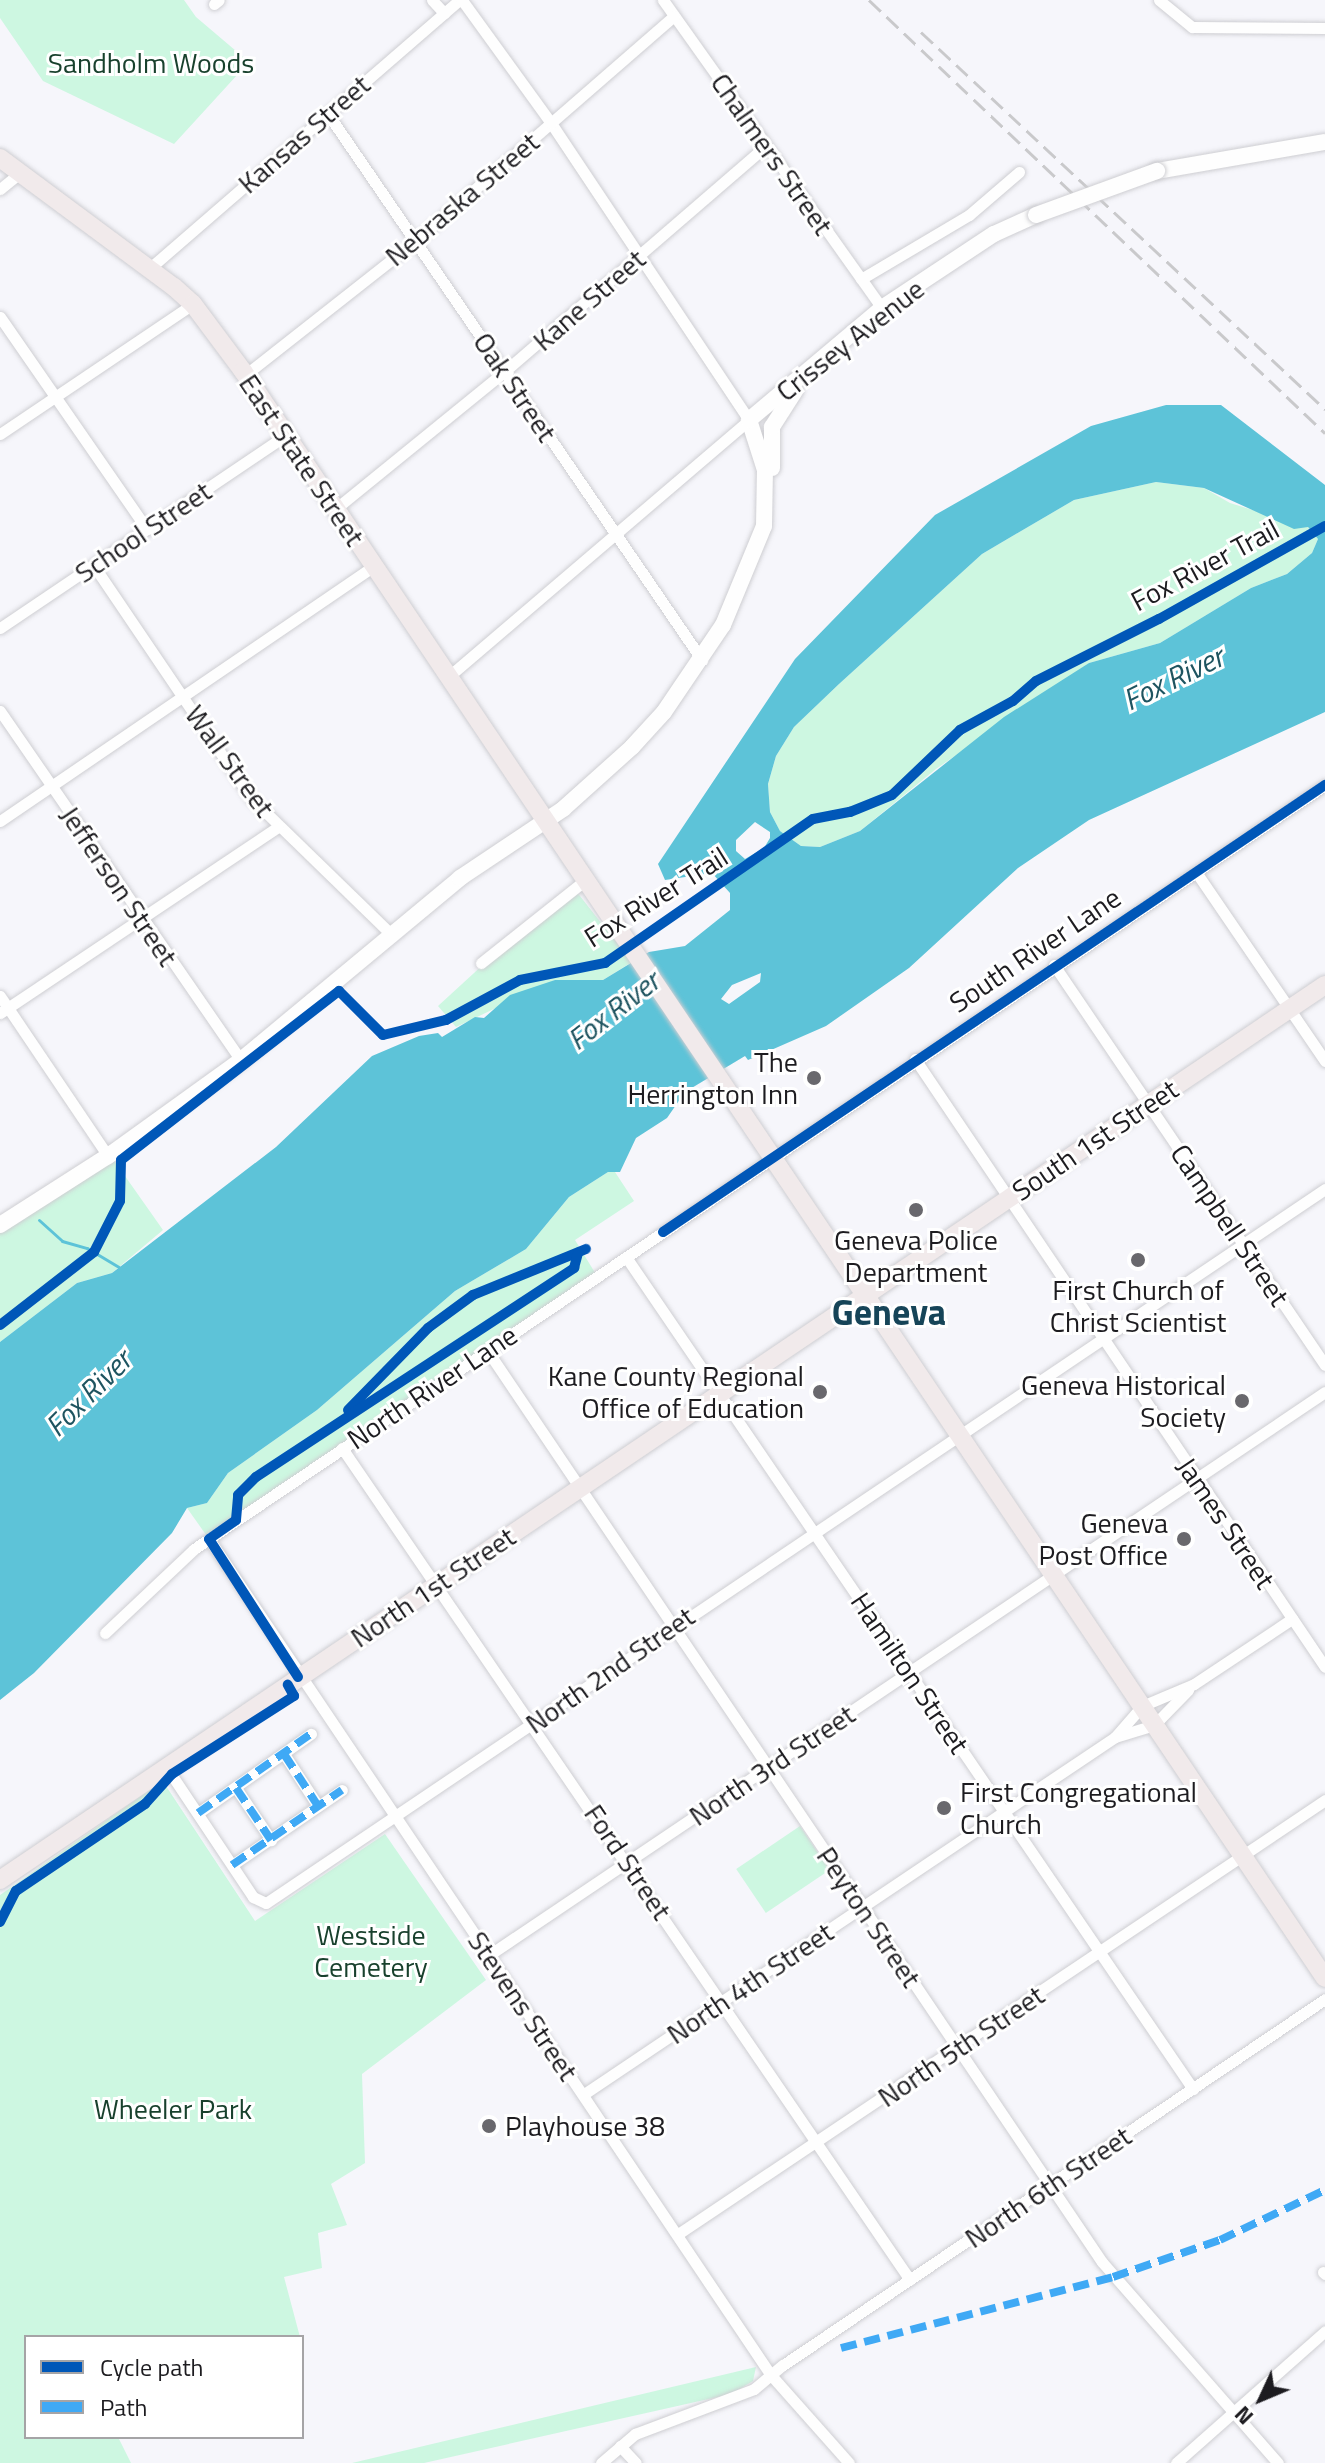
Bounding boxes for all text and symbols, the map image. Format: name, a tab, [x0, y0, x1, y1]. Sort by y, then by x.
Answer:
park label: Sandholm Woods	[48, 46, 254, 80]
street label: Chalmers Street	[704, 67, 840, 241]
street label: Kansas Street	[231, 68, 377, 200]
street label: Nebraska Street	[378, 125, 546, 273]
street label: Kane Street	[526, 242, 652, 358]
street label: Crissey Avenue	[769, 272, 931, 408]
street label: Oak Street	[466, 326, 564, 448]
street label: East State Street	[232, 368, 372, 552]
street label: School Street	[69, 474, 217, 590]
street label: Fox River Trail	[1125, 512, 1285, 618]
water label: Fox River	[1117, 638, 1229, 718]
street label: Wall Street	[178, 699, 282, 823]
street label: Jefferson Street	[53, 800, 185, 972]
street label: Fox River Trail	[578, 840, 734, 954]
street label: South River Lane	[943, 880, 1127, 1020]
water label: Fox River	[560, 963, 666, 1057]
place label: The Herrington Inn	[627, 1045, 798, 1111]
marker: The Herrington Inn	[805, 1069, 823, 1087]
street label: South 1st Street	[1006, 1072, 1184, 1208]
street label: Campbell Street	[1164, 1138, 1296, 1312]
marker: Geneva Police Department	[907, 1201, 925, 1219]
place label: Geneva Police Department	[834, 1223, 998, 1289]
marker: First Church of Christ Scientist	[1129, 1251, 1147, 1269]
place label: First Church of Christ Scientist	[1050, 1273, 1226, 1339]
district label: Geneva	[832, 1290, 946, 1334]
street label: North River Lane	[341, 1318, 523, 1456]
water label: Fox River	[37, 1342, 139, 1444]
place label: Kane County Regional Office of Education	[548, 1359, 804, 1425]
place label: Geneva Historical Society	[1021, 1368, 1226, 1434]
marker: Kane County Regional Office of Education	[811, 1383, 829, 1401]
marker: Geneva Historical Society	[1233, 1392, 1251, 1410]
street label: James Street	[1170, 1451, 1282, 1595]
place label: Geneva Post Office	[1038, 1506, 1168, 1572]
street label: North 1st Street	[344, 1520, 522, 1654]
marker: Geneva Post Office	[1175, 1530, 1193, 1548]
street label: Hamilton Street	[844, 1586, 976, 1760]
street label: North 2nd Street	[519, 1599, 701, 1741]
street label: North 3rd Street	[683, 1697, 861, 1833]
place label: First Congregational Church	[960, 1775, 1197, 1841]
street label: Ford Street	[577, 1798, 679, 1926]
marker: First Congregational Church	[935, 1799, 953, 1817]
street label: Peyton Street	[810, 1840, 928, 1994]
street label: North 4th Street	[661, 1915, 839, 2051]
park label: Westside Cemetery	[314, 1918, 428, 1984]
street label: Stevens Street	[461, 1925, 585, 2087]
street label: North 5th Street	[872, 1978, 1050, 2114]
park label: Wheeler Park	[94, 2092, 252, 2126]
place label: Playhouse 38	[505, 2109, 665, 2143]
marker: Playhouse 38	[480, 2117, 498, 2135]
street label: North 6th Street	[959, 2119, 1137, 2255]
legend	[24, 2335, 304, 2439]
text: Cycle path	[100, 2349, 203, 2385]
north arrow	[1221, 2359, 1301, 2439]
text: Path	[100, 2389, 147, 2425]
text: N	[1226, 2398, 1261, 2433]

